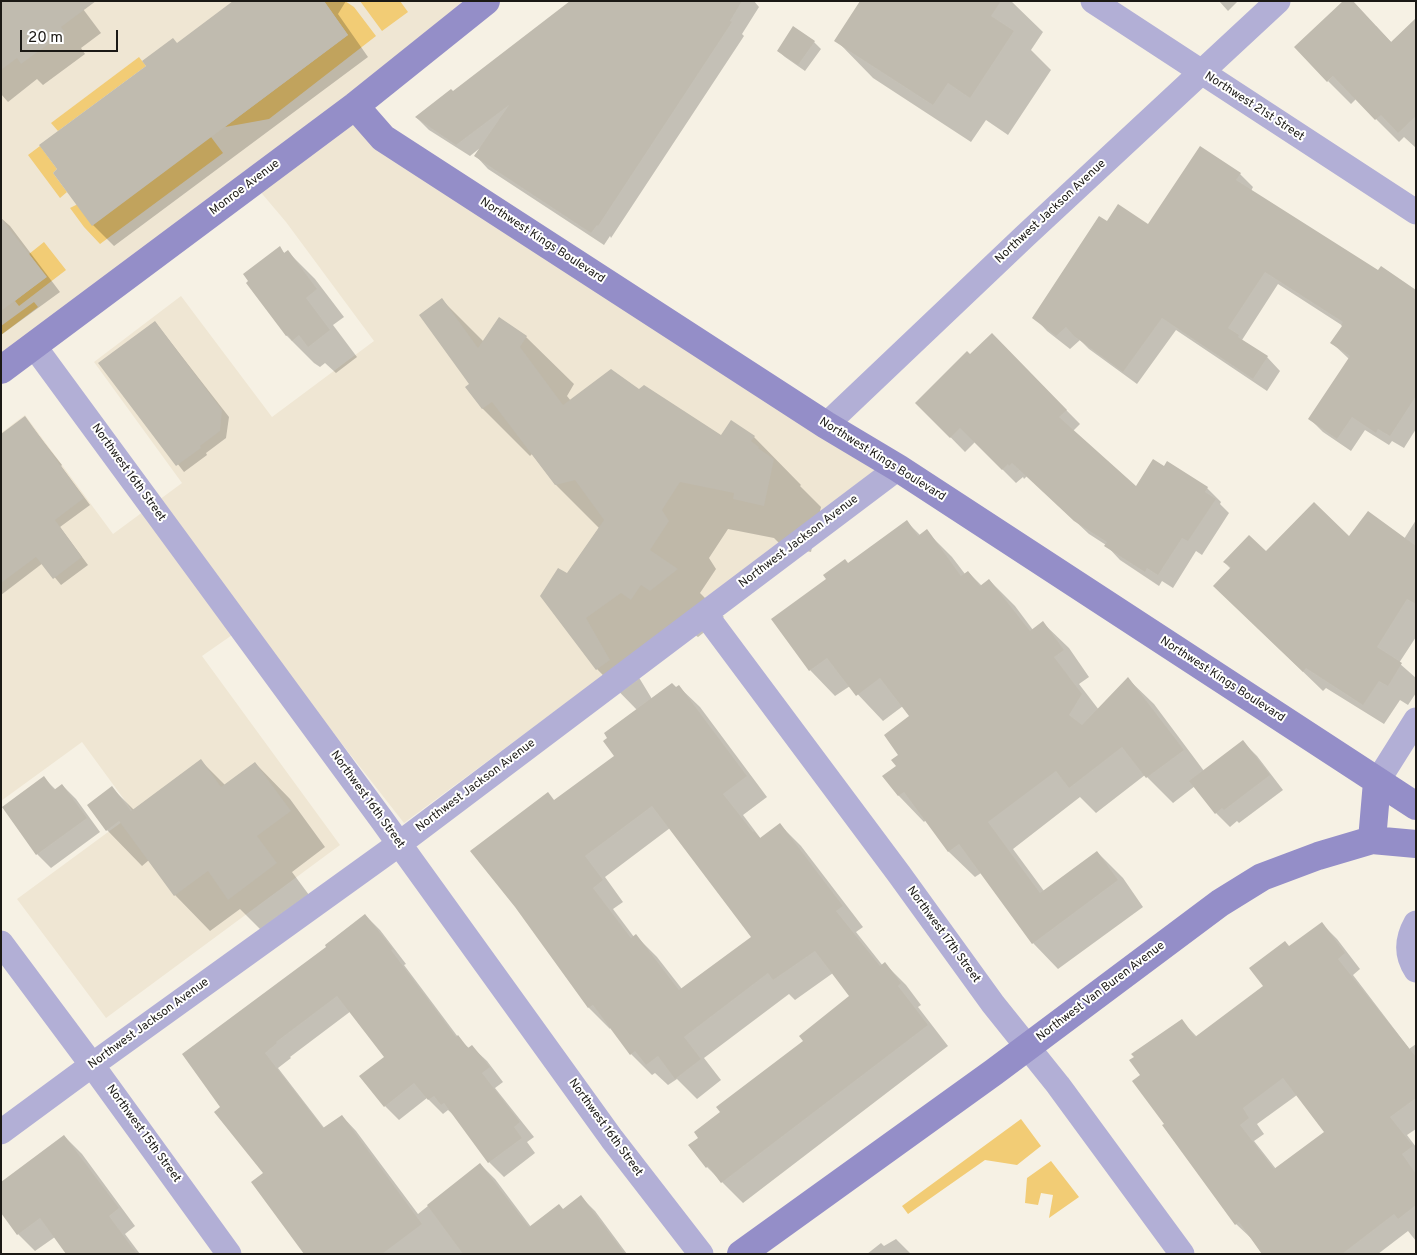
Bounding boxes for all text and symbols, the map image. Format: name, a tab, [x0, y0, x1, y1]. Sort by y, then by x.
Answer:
scale bar	[22, 20, 120, 52]
text: 20 m	[28, 29, 63, 48]
street label: Northwest 21st Street	[1201, 69, 1307, 145]
street label: Monroe Avenue	[207, 157, 283, 219]
street label: Northwest Jackson Avenue	[993, 157, 1109, 267]
street label: Northwest Kings Boulevard	[477, 195, 607, 287]
street label: Northwest Kings Boulevard	[816, 415, 948, 505]
street label: Northwest 16th Street	[88, 421, 168, 525]
street label: Northwest Jackson Avenue	[737, 492, 861, 592]
street label: Northwest Kings Boulevard	[1157, 634, 1287, 726]
street label: Northwest Jackson Avenue	[414, 736, 538, 836]
street label: Northwest 16th Street	[327, 748, 407, 852]
street label: Northwest 17th Street	[903, 884, 983, 986]
street label: Northwest Van Buren Avenue	[1034, 939, 1168, 1045]
street label: Northwest Jackson Avenue	[86, 975, 212, 1073]
street label: Northwest 16th Street	[565, 1076, 645, 1180]
street label: Northwest 15th Street	[103, 1082, 183, 1186]

